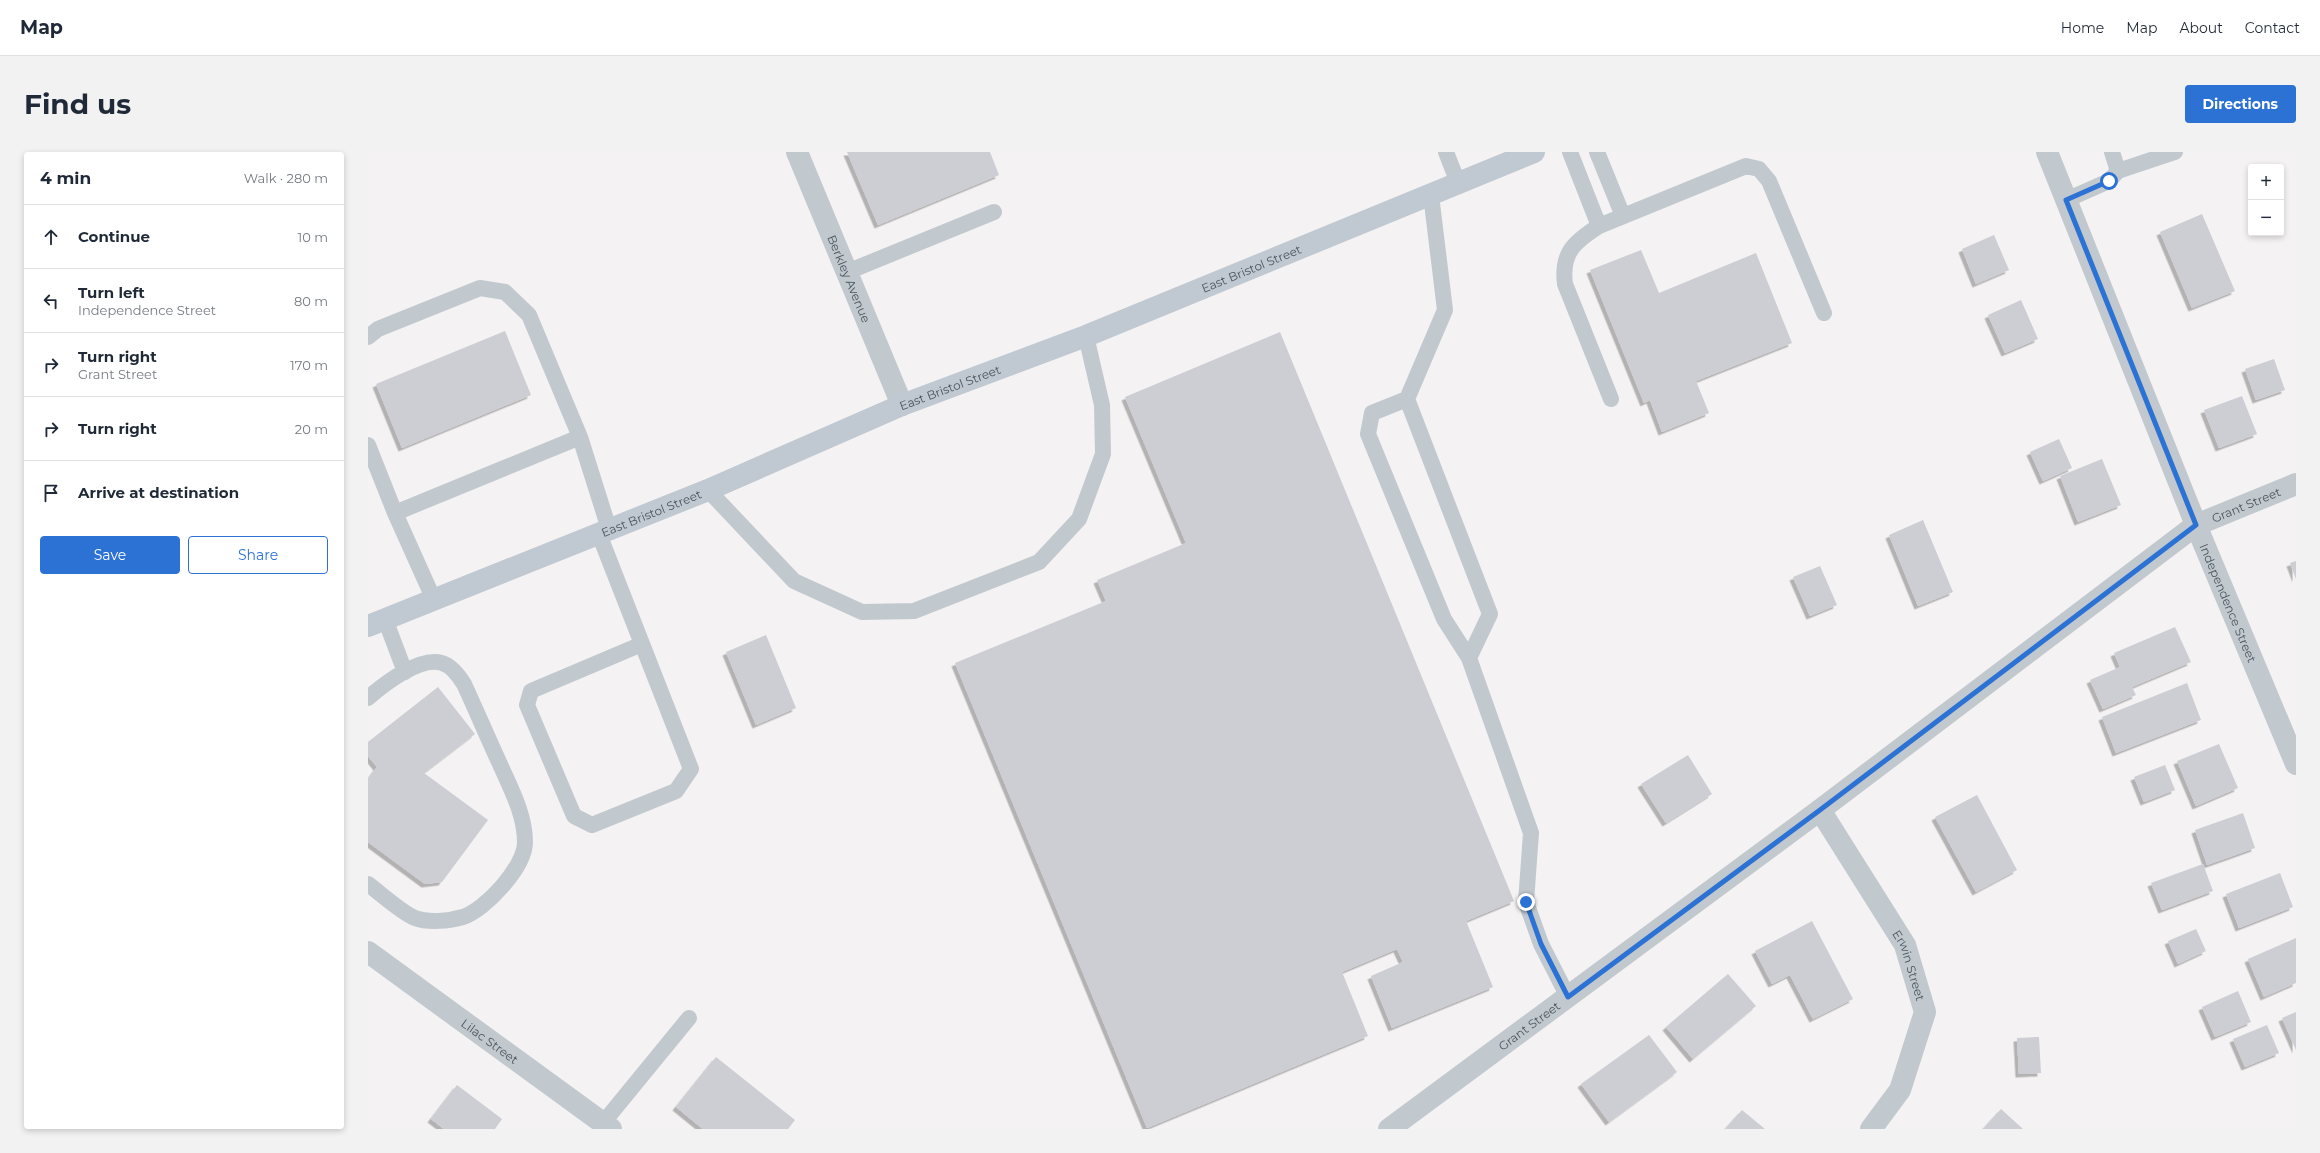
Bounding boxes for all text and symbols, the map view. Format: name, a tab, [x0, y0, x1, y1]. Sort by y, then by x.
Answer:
text: Map	[20, 16, 63, 39]
text: Home	[2061, 19, 2104, 37]
text: Map	[2126, 19, 2157, 37]
text: About	[2179, 19, 2223, 37]
text: Contact	[2245, 19, 2300, 37]
button: Directions	[2185, 85, 2296, 123]
text: Find us	[24, 87, 131, 121]
map controls	[2248, 164, 2284, 236]
button: +	[2248, 164, 2284, 200]
text: 4 min	[40, 168, 91, 188]
text: Walk · 280 m	[244, 170, 328, 186]
route start	[2100, 172, 2118, 190]
button: −	[2248, 200, 2284, 236]
icon: ahead	[40, 226, 62, 248]
text: Continue	[78, 227, 150, 246]
text: 10 m	[298, 229, 328, 245]
street label: Berkley Avenue	[825, 232, 874, 325]
street label: East Bristol Street	[1199, 241, 1303, 295]
text: Turn left	[78, 283, 145, 302]
icon: left	[40, 290, 62, 312]
text: 80 m	[294, 293, 328, 309]
text: Independence Street	[78, 302, 216, 318]
text: Turn right	[78, 347, 157, 366]
icon: right	[40, 354, 62, 376]
text: 170 m	[290, 357, 328, 373]
street label: East Bristol Street	[897, 361, 1002, 413]
text: Grant Street	[78, 366, 157, 382]
icon: right	[40, 418, 62, 440]
text: Turn right	[78, 419, 157, 438]
text: 20 m	[295, 421, 328, 437]
icon: arrive	[40, 482, 62, 504]
text: Arrive at destination	[78, 483, 239, 502]
street label: Grant Street	[2209, 484, 2283, 525]
street label: East Bristol Street	[599, 486, 704, 540]
button: Save	[40, 536, 180, 574]
button: Share	[188, 536, 328, 574]
street label: Independence Street	[2197, 541, 2260, 665]
route end	[1517, 893, 1535, 911]
street label: Erwin Street	[1890, 927, 1929, 1003]
street label: Grant Street	[1495, 998, 1563, 1053]
street label: Lilac Street	[459, 1015, 522, 1067]

